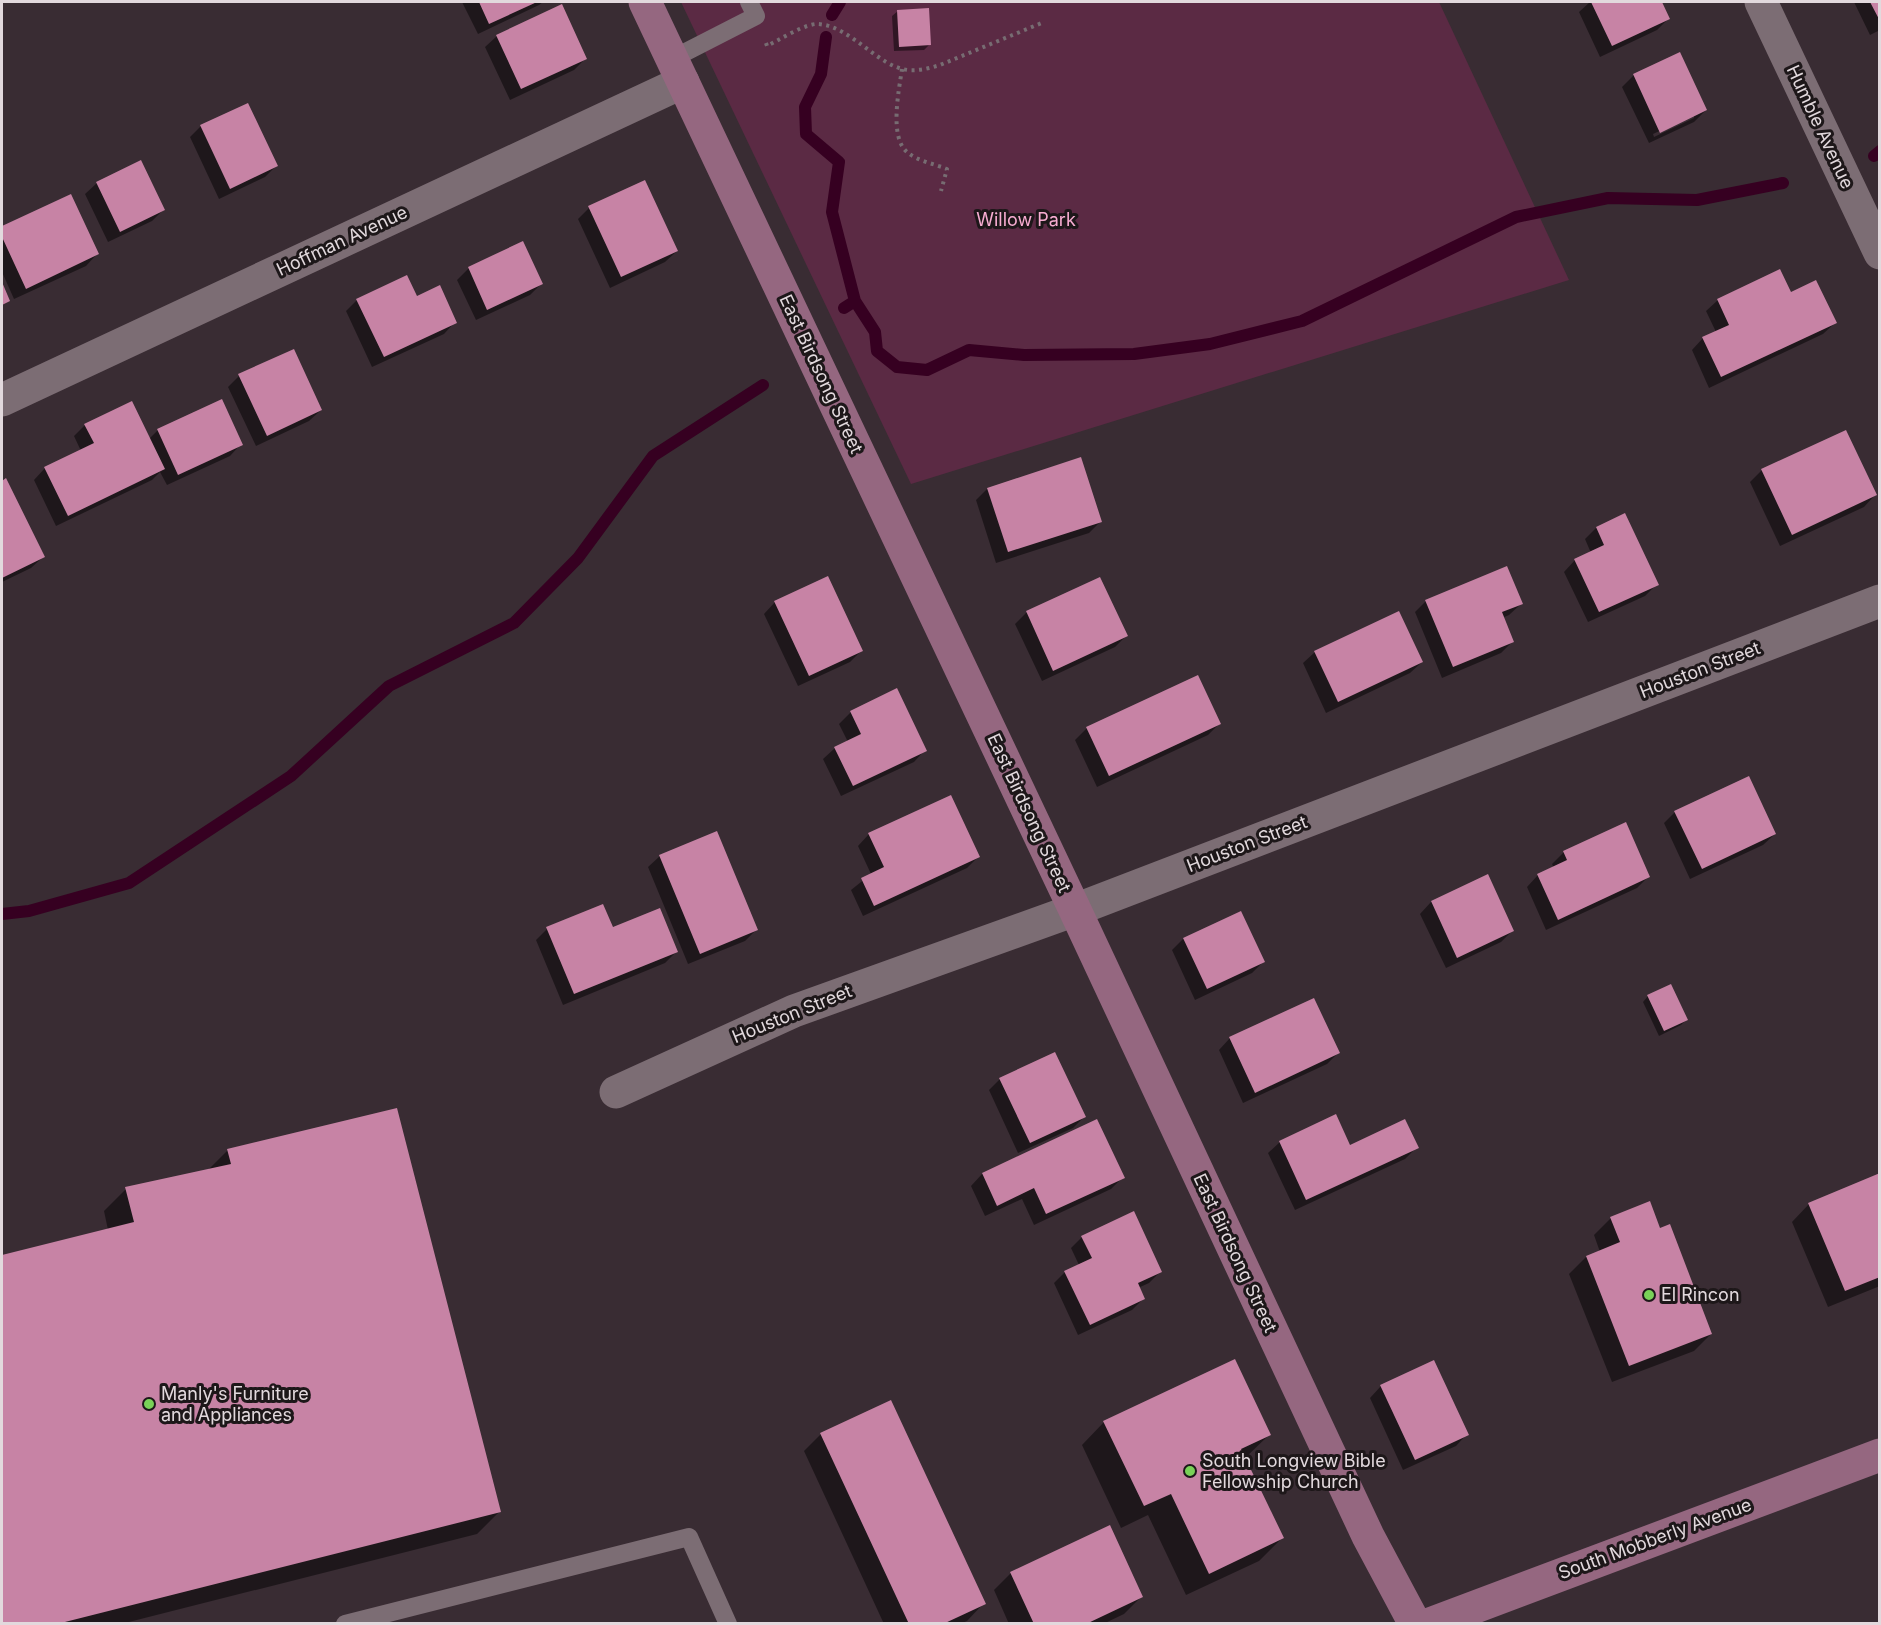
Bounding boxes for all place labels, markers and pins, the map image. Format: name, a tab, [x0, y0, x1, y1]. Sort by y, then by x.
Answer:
place label: El Rincon	[1661, 1284, 1740, 1305]
marker: El Rincon	[1642, 1288, 1656, 1302]
place label: Manly's Furniture and Appliances	[161, 1383, 309, 1425]
marker: Manly's Furniture and Appliances	[142, 1397, 156, 1411]
place label: South Longview Bible Fellowship Church	[1202, 1450, 1386, 1492]
marker: South Longview Bible Fellowship Church	[1183, 1464, 1197, 1478]

